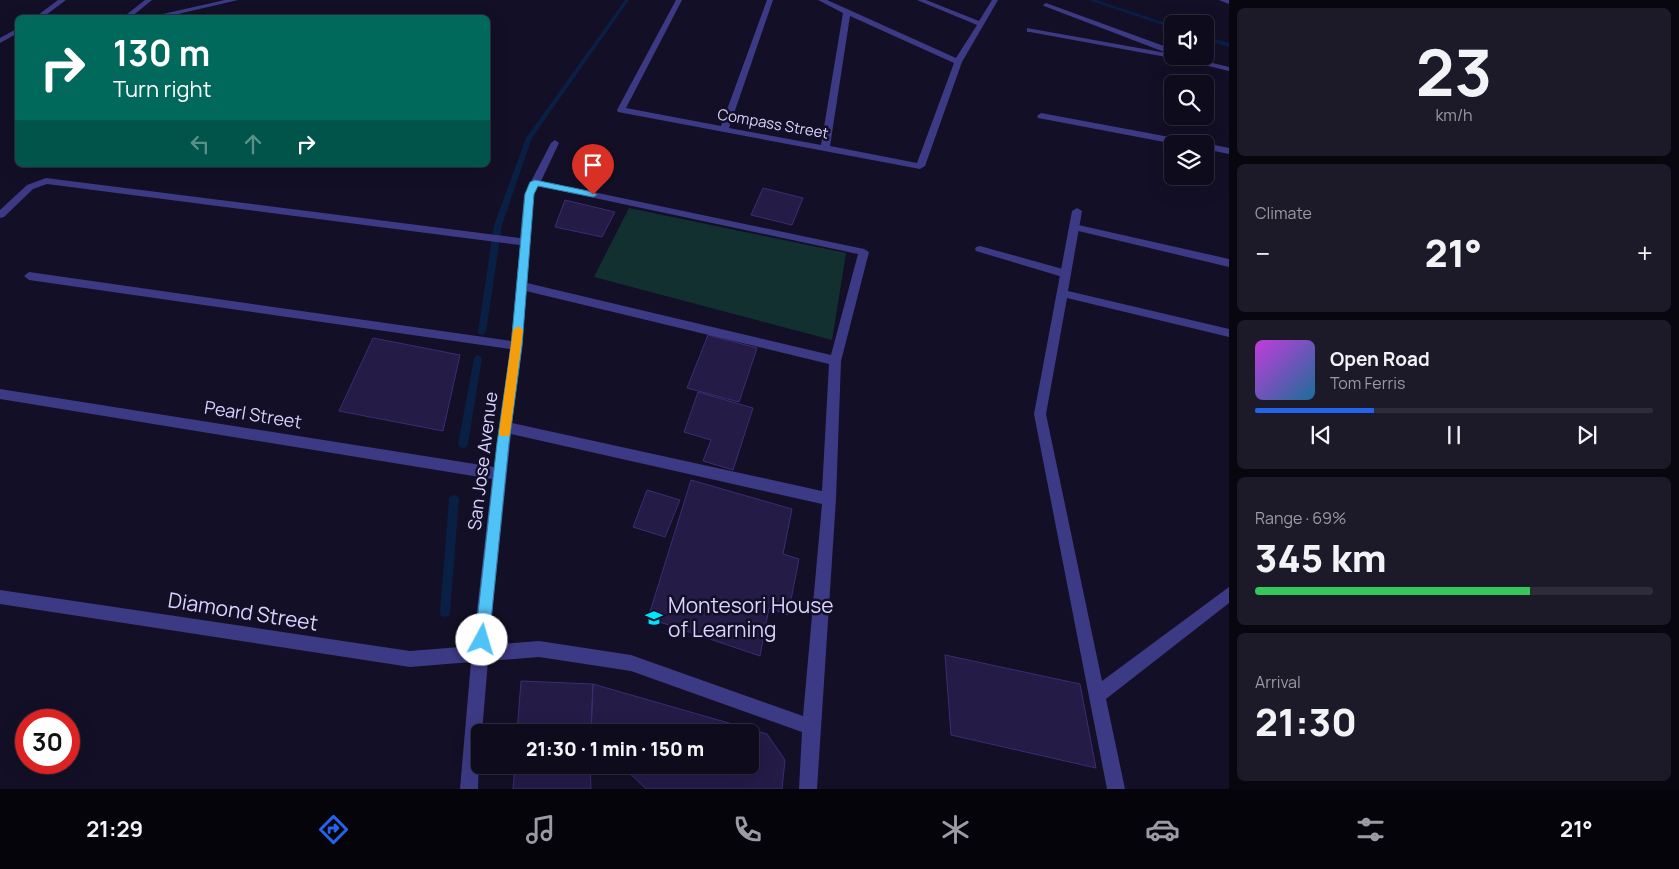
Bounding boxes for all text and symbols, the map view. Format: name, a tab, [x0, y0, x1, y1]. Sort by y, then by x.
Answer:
map controls	[1164, 15, 1214, 185]
button: sound	[1164, 15, 1214, 65]
text: 23	[1416, 27, 1492, 116]
text: 130 m	[113, 29, 210, 77]
icon: right	[30, 35, 95, 100]
text: Turn right	[113, 74, 211, 104]
button: search	[1164, 75, 1214, 125]
street label: Compass Street	[716, 103, 830, 144]
text: km/h	[1435, 104, 1473, 126]
icon: left	[186, 130, 214, 158]
icon: ahead	[239, 130, 267, 158]
icon: right	[292, 130, 320, 158]
button: layers	[1164, 135, 1214, 185]
pin	[572, 144, 614, 195]
icon: arrive	[579, 151, 607, 179]
text: Climate	[1255, 202, 1312, 224]
text: 21°	[1425, 226, 1482, 278]
text: −	[1255, 234, 1270, 272]
text: +	[1637, 234, 1653, 272]
text: Open Road	[1330, 346, 1430, 372]
text: Tom Ferris	[1330, 372, 1405, 394]
street label: San Jose Avenue	[462, 390, 502, 532]
street label: Pearl Street	[203, 394, 304, 434]
icon: previous	[1307, 421, 1335, 449]
icon: pause	[1440, 421, 1468, 449]
icon: next	[1573, 421, 1601, 449]
text: Range · 69%	[1255, 507, 1346, 529]
text: 345 km	[1255, 531, 1387, 583]
street label: Diamond Street	[166, 585, 320, 637]
place label: Montesori House of Learning	[668, 591, 834, 643]
school or university icon: Montesori House of Learning	[644, 608, 664, 628]
position arrow	[455, 613, 507, 665]
text: Arrival	[1255, 671, 1301, 693]
text: 21:30	[1255, 695, 1357, 747]
speed limit sign: 30	[15, 709, 80, 774]
text: 21:30 · 1 min · 150 m	[526, 736, 704, 762]
icon: directions	[316, 812, 351, 847]
icon: music	[523, 812, 558, 847]
icon: phone	[730, 812, 765, 847]
icon: climate	[938, 812, 973, 847]
icon: car	[1145, 812, 1180, 847]
icon: filters	[1353, 812, 1388, 847]
text: 21:29	[86, 814, 143, 844]
text: 21°	[1560, 814, 1593, 844]

